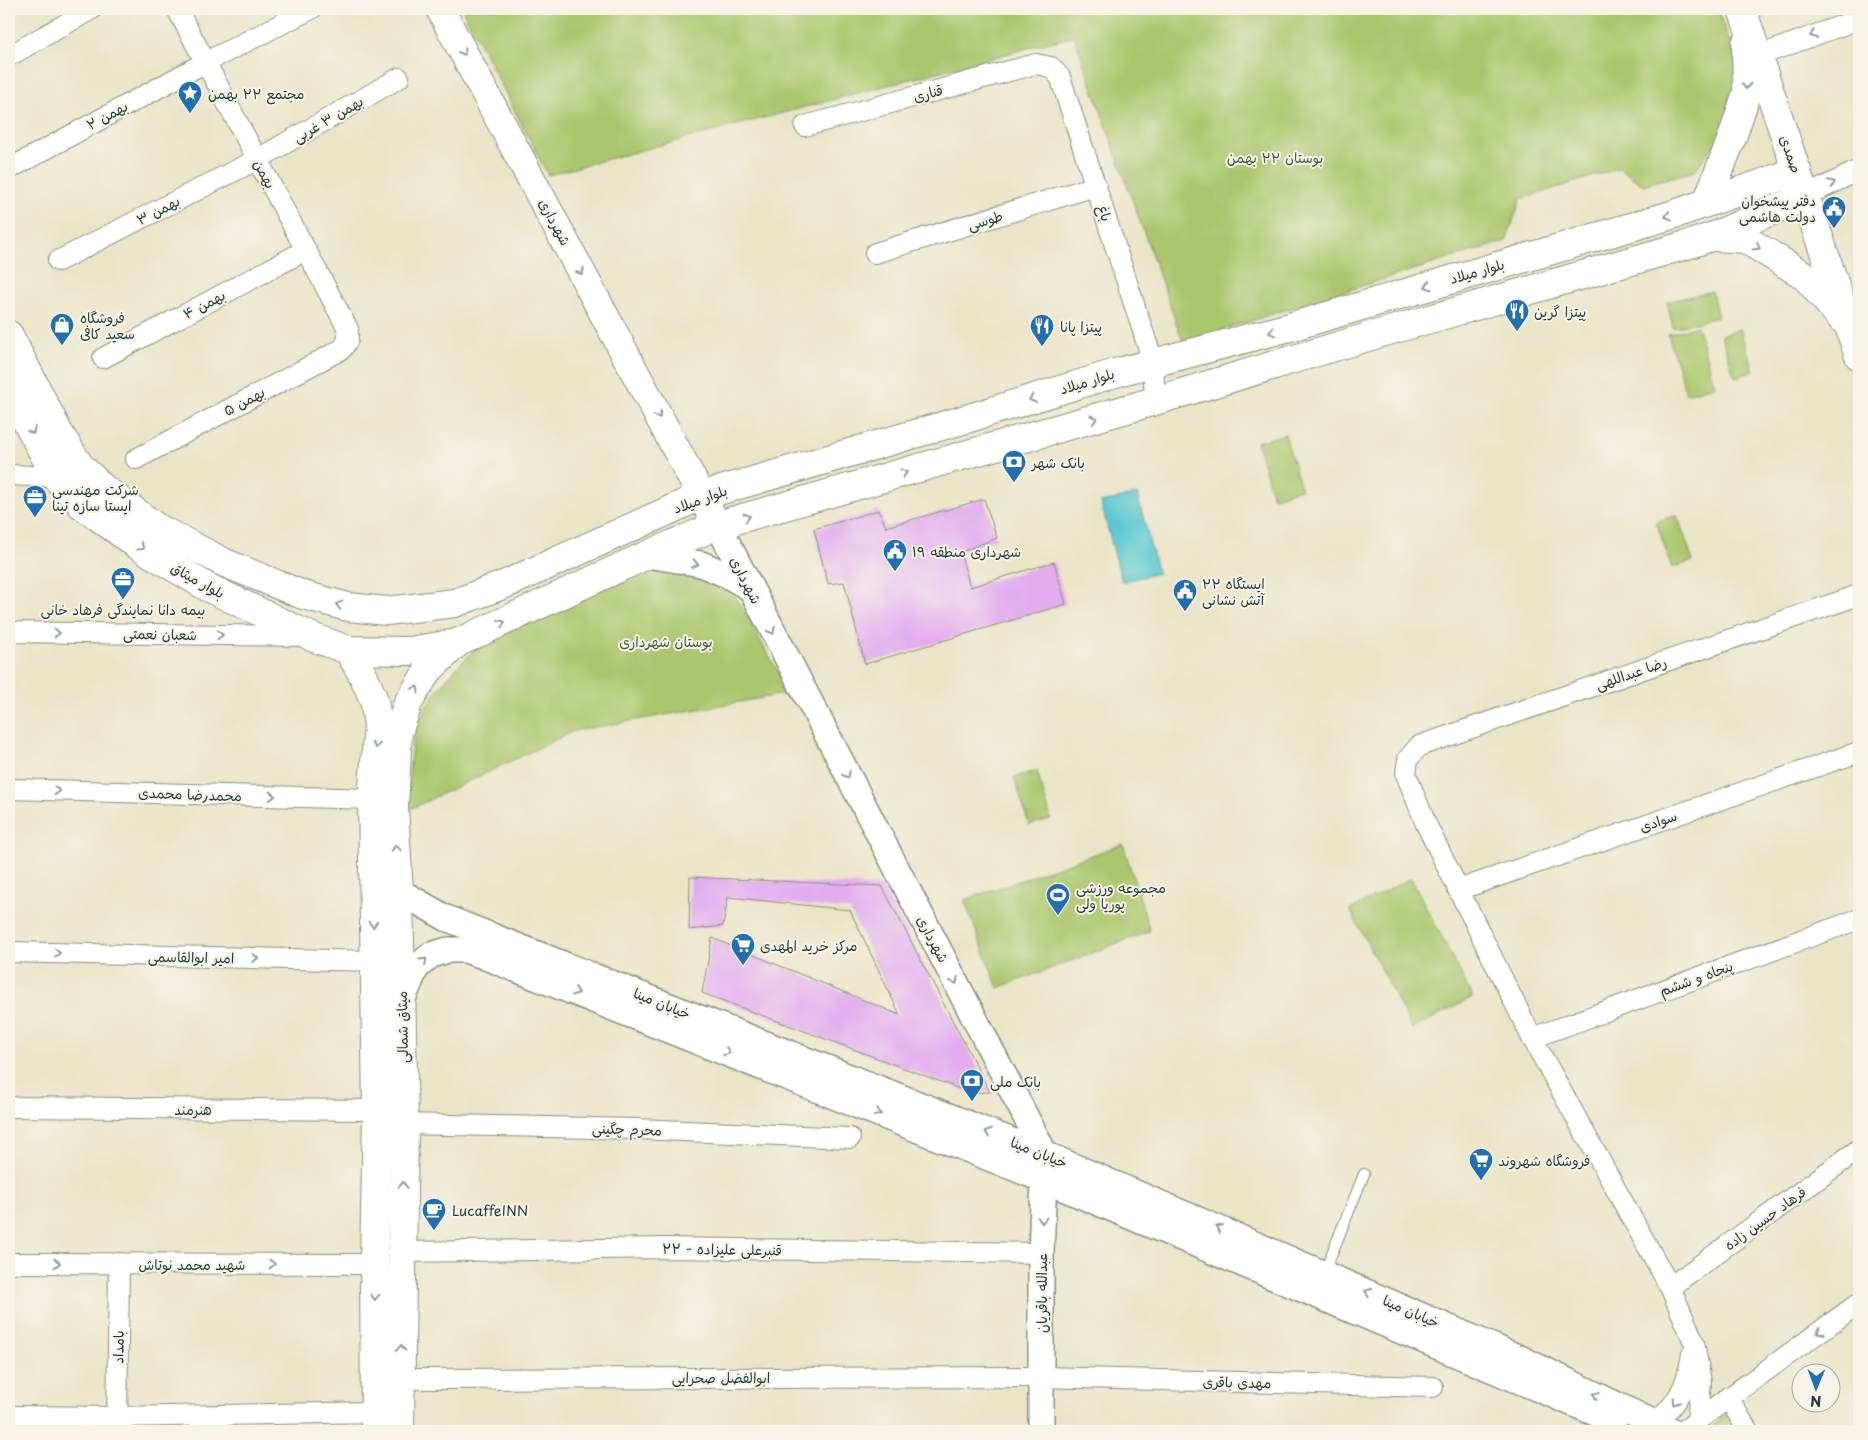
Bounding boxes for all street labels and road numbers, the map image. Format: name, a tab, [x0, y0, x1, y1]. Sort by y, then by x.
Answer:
street label: قناری	[911, 79, 945, 107]
street label: بهمن ۳ غربی	[289, 90, 367, 148]
street label: بهمن ۲	[83, 95, 131, 135]
street label: صمدی	[1775, 132, 1807, 176]
street label: بهمن	[249, 156, 281, 192]
street label: بهمن ۳	[133, 190, 183, 230]
street label: شهرداری	[534, 195, 576, 249]
street label: باغ	[1092, 202, 1118, 224]
street label: طوسی	[965, 205, 1005, 235]
street label: بلوار میلاد	[1447, 253, 1507, 289]
street label: بهمن ۴	[179, 284, 229, 324]
street label: بلوار میلاد	[1057, 363, 1117, 399]
street label: بهمن ۵	[219, 381, 269, 421]
street label: بلوار میلاد	[670, 480, 730, 518]
street label: شهرداری	[725, 553, 767, 607]
street label: بلوار میثاق	[167, 557, 229, 603]
street label: شعبان نعمتی	[123, 623, 197, 645]
street label: رضا عبداللهی	[1593, 651, 1669, 695]
street label: محمدرضا محمدی	[138, 782, 242, 806]
street label: سوادی	[1636, 805, 1680, 837]
street label: شهرداری	[912, 912, 954, 966]
street label: امیر ابوالقاسمی	[148, 946, 234, 968]
street label: پنجاه و ششم	[1656, 955, 1736, 1002]
street label: خیابان مینا	[630, 982, 694, 1024]
street label: میثاق شمالی	[391, 991, 413, 1063]
street label: هنرمند	[174, 1099, 212, 1120]
street label: محرم چگینی	[592, 1117, 662, 1143]
street label: خیابان مینا	[1007, 1131, 1071, 1173]
street label: فرهاد حسین زاده	[1720, 1181, 1810, 1255]
street label: قنبرعلی علیزاده - ۲۲	[662, 1237, 782, 1261]
street label: عبدالله باقریان	[1031, 1253, 1052, 1333]
street label: شهید محمد نوتاش	[139, 1254, 245, 1275]
street label: خیابان مینا	[1379, 1289, 1443, 1333]
street label: بامداد	[107, 1330, 129, 1364]
street label: ابوالفضل صحرایی	[672, 1367, 770, 1388]
street label: مهدی باقری	[1203, 1371, 1271, 1393]

